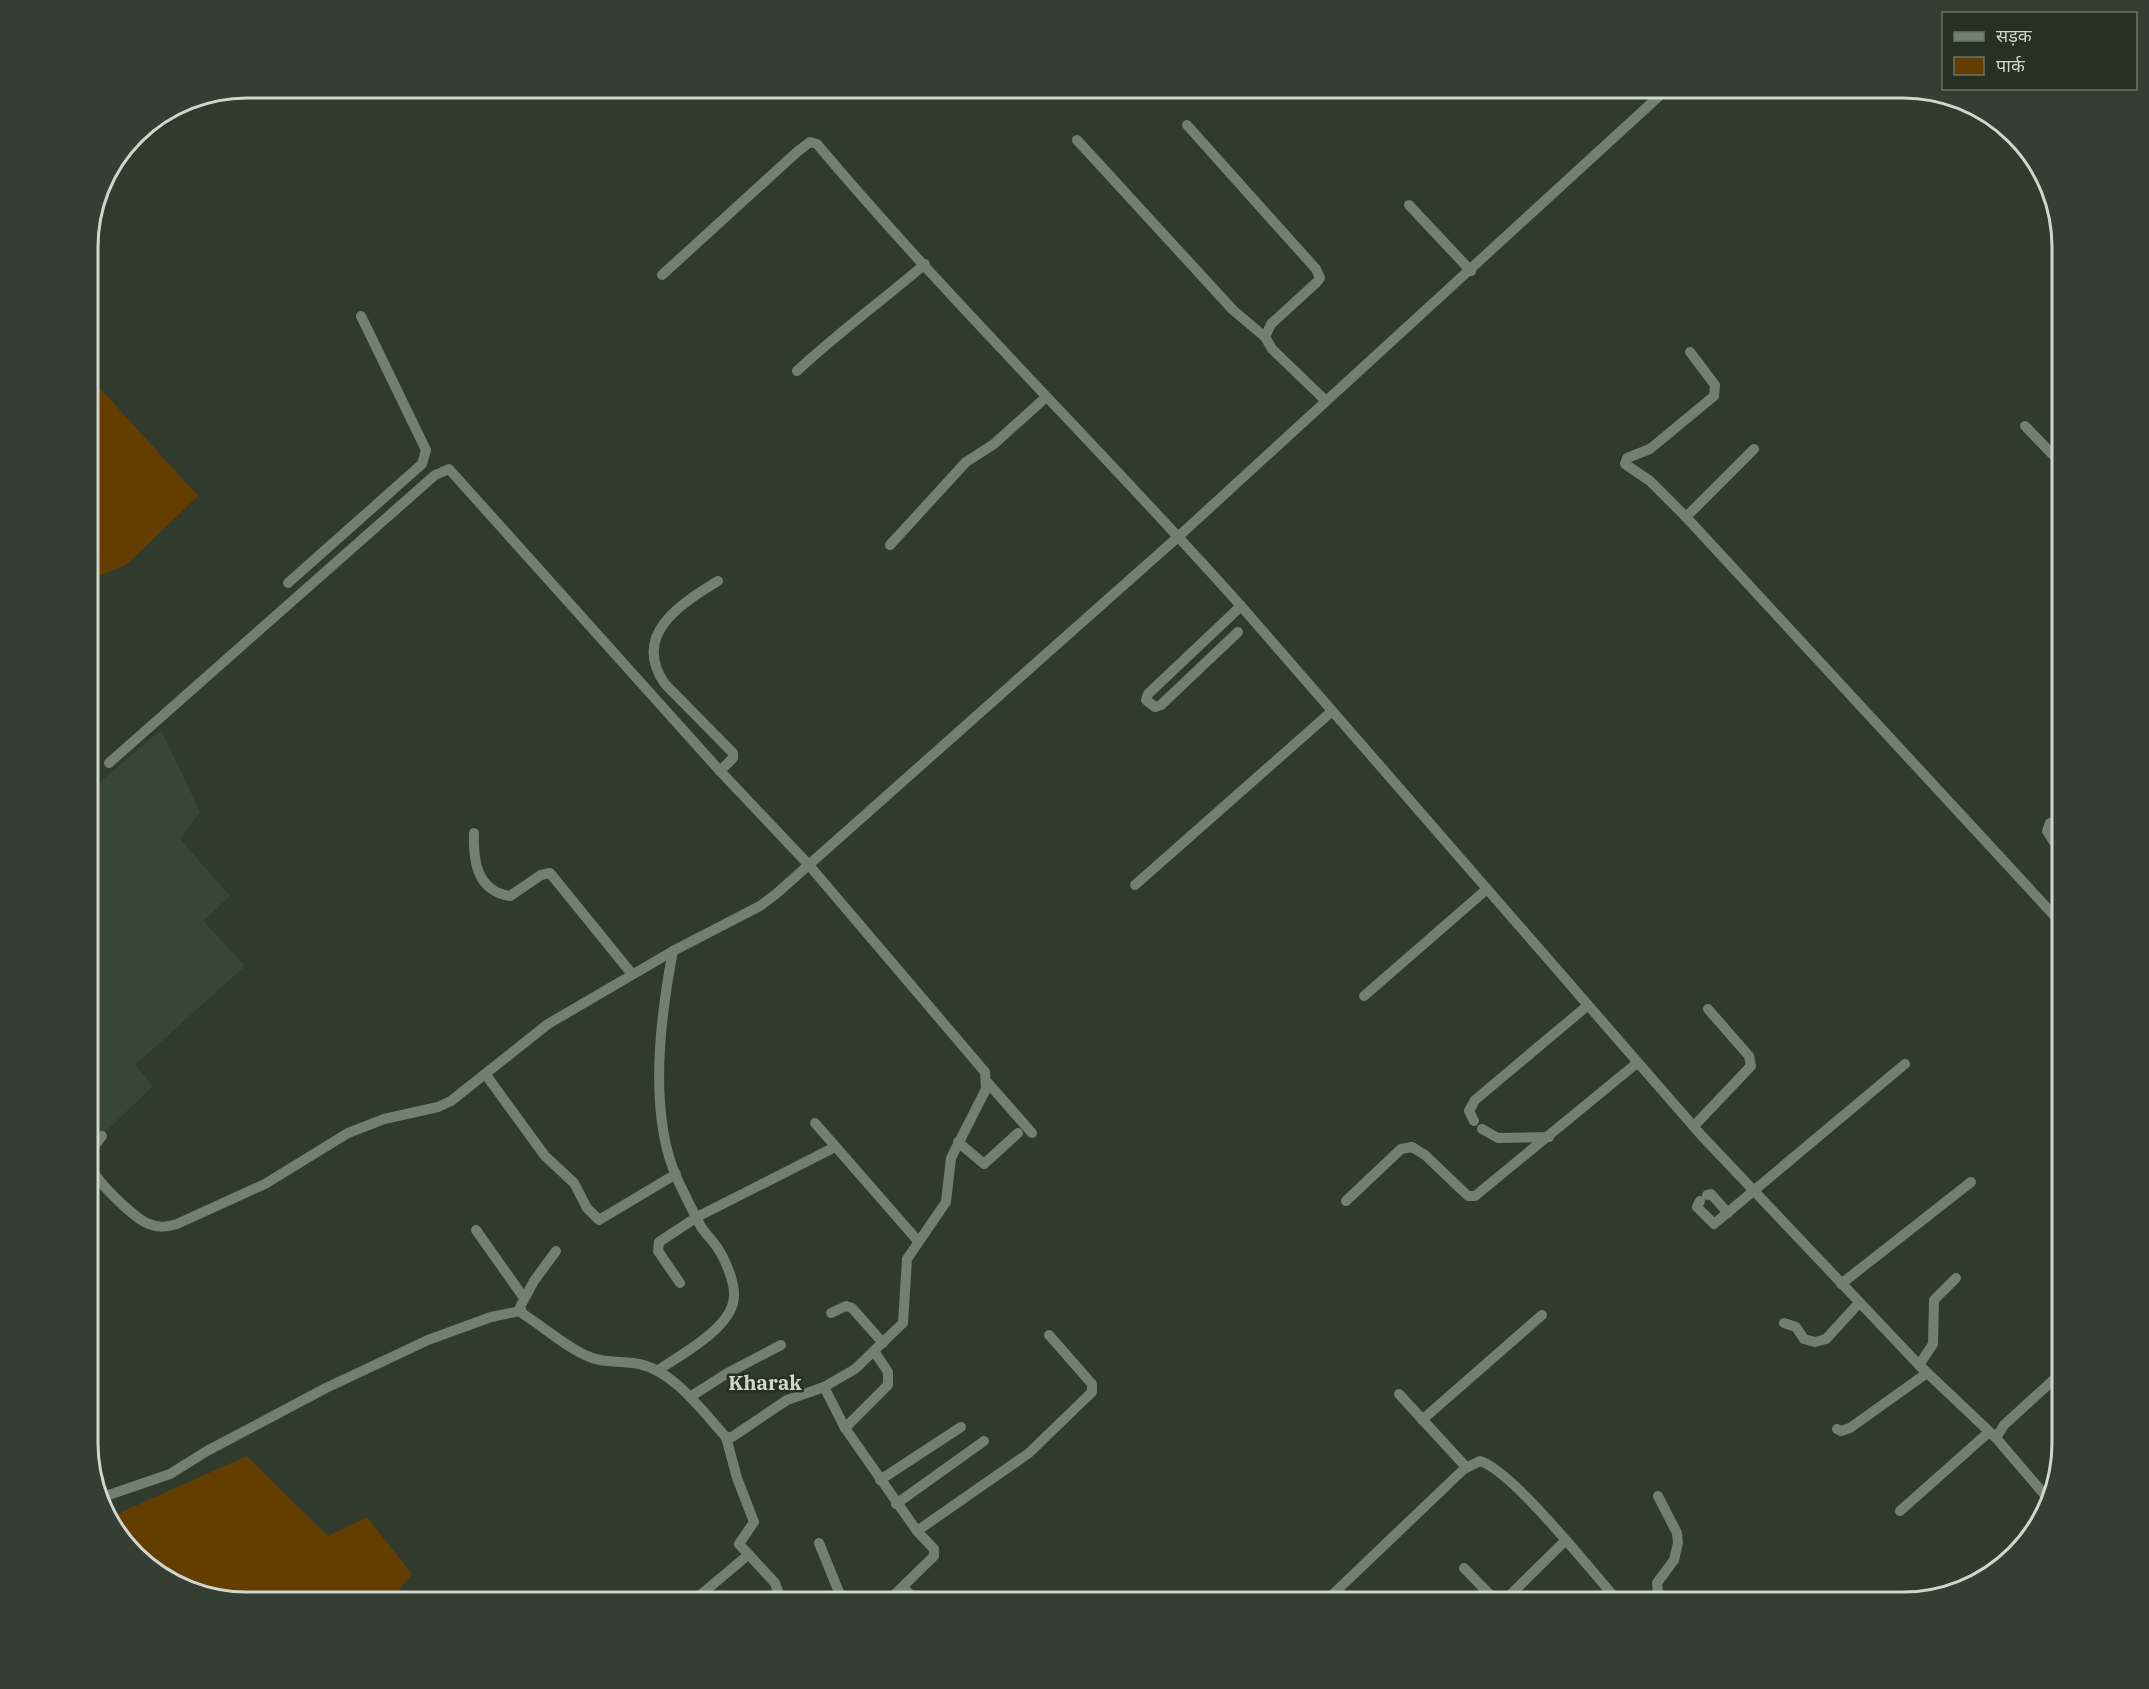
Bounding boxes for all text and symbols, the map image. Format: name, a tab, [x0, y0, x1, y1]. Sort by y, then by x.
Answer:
legend	[1942, 12, 2137, 90]
text: सड़क	[1996, 24, 2033, 47]
text: पार्क	[1996, 54, 2026, 77]
district label: Kharak	[728, 1369, 802, 1396]

